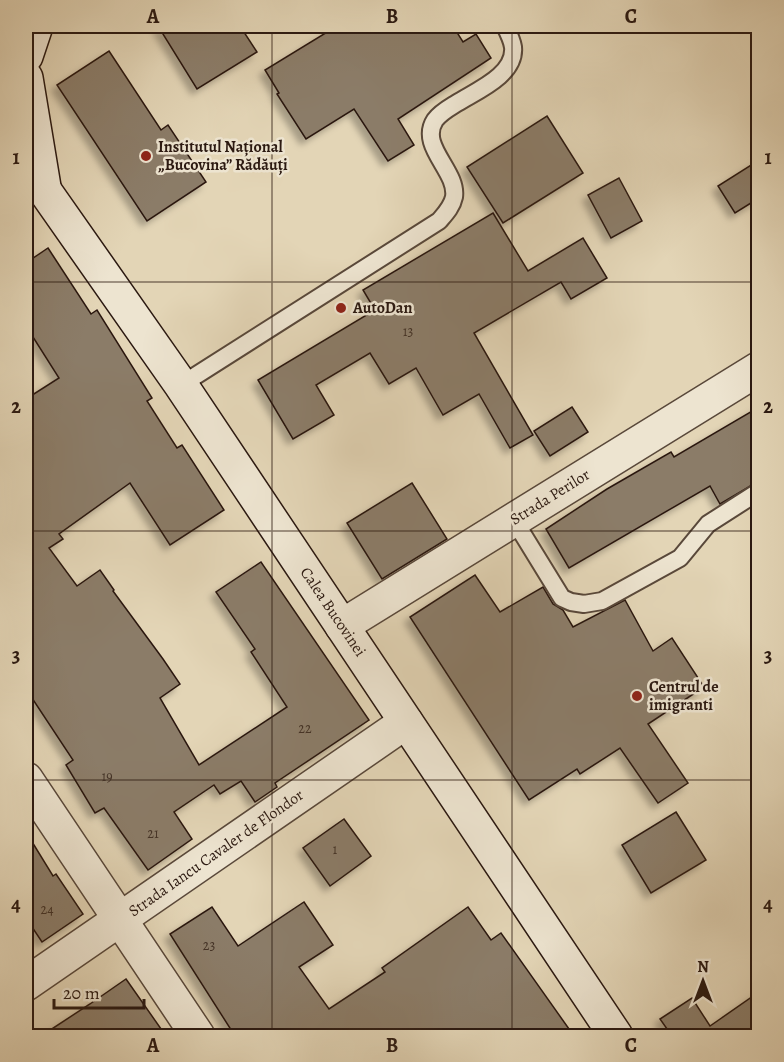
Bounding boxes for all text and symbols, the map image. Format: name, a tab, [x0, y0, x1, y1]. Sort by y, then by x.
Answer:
text: A	[146, 3, 160, 30]
text: B	[386, 3, 398, 30]
text: C	[625, 3, 637, 30]
place label: Institutul Național „Bucovina” Rădăuți	[158, 136, 288, 176]
text: 1	[12, 144, 20, 171]
text: 1	[764, 144, 772, 171]
marker: Institutul Național „Bucovina” Rădăuți	[139, 149, 153, 163]
place label: AutoDan	[352, 297, 412, 319]
marker: AutoDan	[334, 301, 348, 315]
house number: 13	[403, 322, 413, 341]
text: 2	[11, 393, 21, 420]
text: 2	[763, 393, 773, 420]
street label: Strada Perilor	[506, 464, 594, 530]
street label: Calea Bucovinei	[295, 563, 371, 661]
text: 3	[12, 642, 20, 669]
text: 3	[764, 642, 772, 669]
place label: Centrul de imigranti	[649, 676, 719, 716]
marker: Centrul de imigranti	[630, 689, 644, 703]
house number: 22	[298, 719, 312, 738]
house number: 19	[101, 767, 113, 786]
street label: Strada Iancu Cavaler de Flondor	[124, 784, 308, 922]
house number: 21	[147, 824, 159, 843]
house number: 1	[333, 840, 338, 859]
text: 4	[11, 891, 21, 918]
text: 4	[763, 891, 773, 918]
house number: 24	[41, 900, 54, 919]
house number: 23	[203, 936, 215, 955]
north arrow	[673, 951, 733, 1011]
text: N	[697, 956, 709, 978]
scale bar	[54, 972, 144, 1010]
text: 20 m	[63, 981, 100, 1005]
text: A	[146, 1032, 160, 1059]
text: B	[386, 1032, 398, 1059]
text: C	[625, 1032, 637, 1059]

